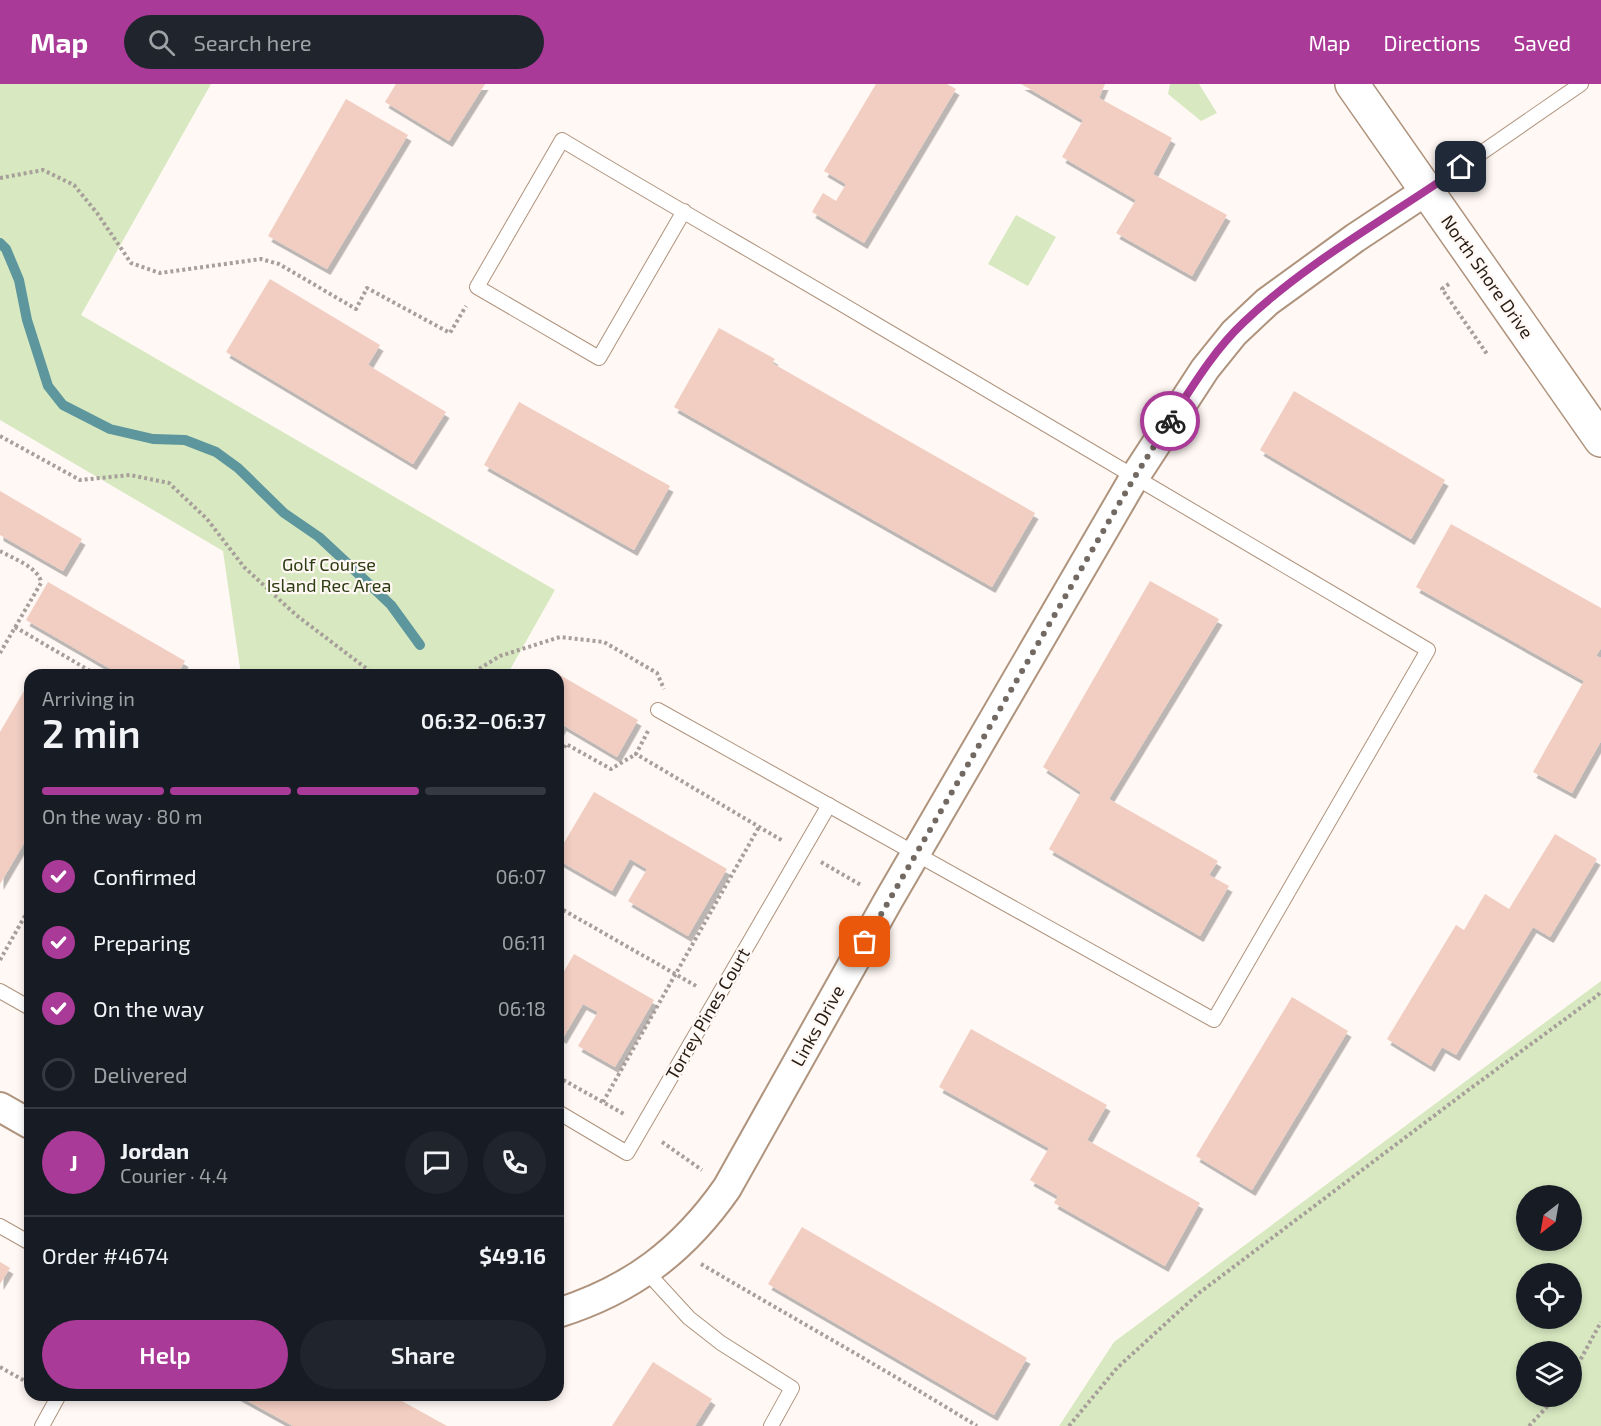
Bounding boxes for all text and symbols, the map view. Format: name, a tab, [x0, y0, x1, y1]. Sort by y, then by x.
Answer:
search box	[124, 15, 544, 69]
text: Map	[30, 25, 88, 59]
icon: search	[145, 26, 178, 59]
text: Search here	[193, 29, 312, 55]
text: Map	[1308, 30, 1351, 55]
text: Directions	[1384, 30, 1480, 55]
text: Saved	[1513, 30, 1571, 55]
pin	[1435, 141, 1486, 192]
icon: home	[1444, 150, 1477, 183]
street label: North Shore Drive	[1437, 210, 1539, 342]
courier	[1140, 391, 1200, 451]
icon: bike	[1154, 405, 1187, 438]
park label: Golf Course Island Rec Area	[267, 553, 391, 596]
text: Arriving in	[42, 686, 135, 710]
text: 06:32–06:37	[421, 707, 546, 733]
text: 2 min	[42, 709, 141, 756]
text: On the way · 80 m	[42, 804, 202, 828]
icon: check	[42, 860, 75, 893]
text: Confirmed	[93, 863, 197, 889]
text: 06:07	[495, 864, 546, 888]
pin	[839, 916, 890, 967]
icon: bag	[848, 925, 881, 958]
icon: check	[42, 926, 75, 959]
text: Preparing	[93, 929, 191, 955]
text: 06:11	[502, 930, 546, 954]
street label: Torrey Pines Court	[660, 943, 754, 1083]
street label: Links Drive	[786, 981, 848, 1070]
icon: check	[42, 992, 75, 1025]
text: On the way	[93, 995, 204, 1021]
text: 06:18	[498, 996, 546, 1020]
text: Delivered	[93, 1061, 188, 1087]
button: chat	[405, 1131, 468, 1194]
button: phone	[483, 1131, 546, 1194]
text: Jordan	[120, 1137, 189, 1163]
text: J	[69, 1149, 78, 1175]
text: Courier · 4.4	[120, 1163, 228, 1187]
north arrow	[1516, 1185, 1582, 1251]
map controls	[1516, 1185, 1582, 1407]
text: Order #4674	[42, 1242, 169, 1268]
text: $49.16	[479, 1242, 546, 1268]
button: locate	[1516, 1263, 1582, 1329]
button: Help	[42, 1320, 288, 1389]
button: Share	[300, 1320, 546, 1389]
button: layers	[1516, 1341, 1582, 1407]

